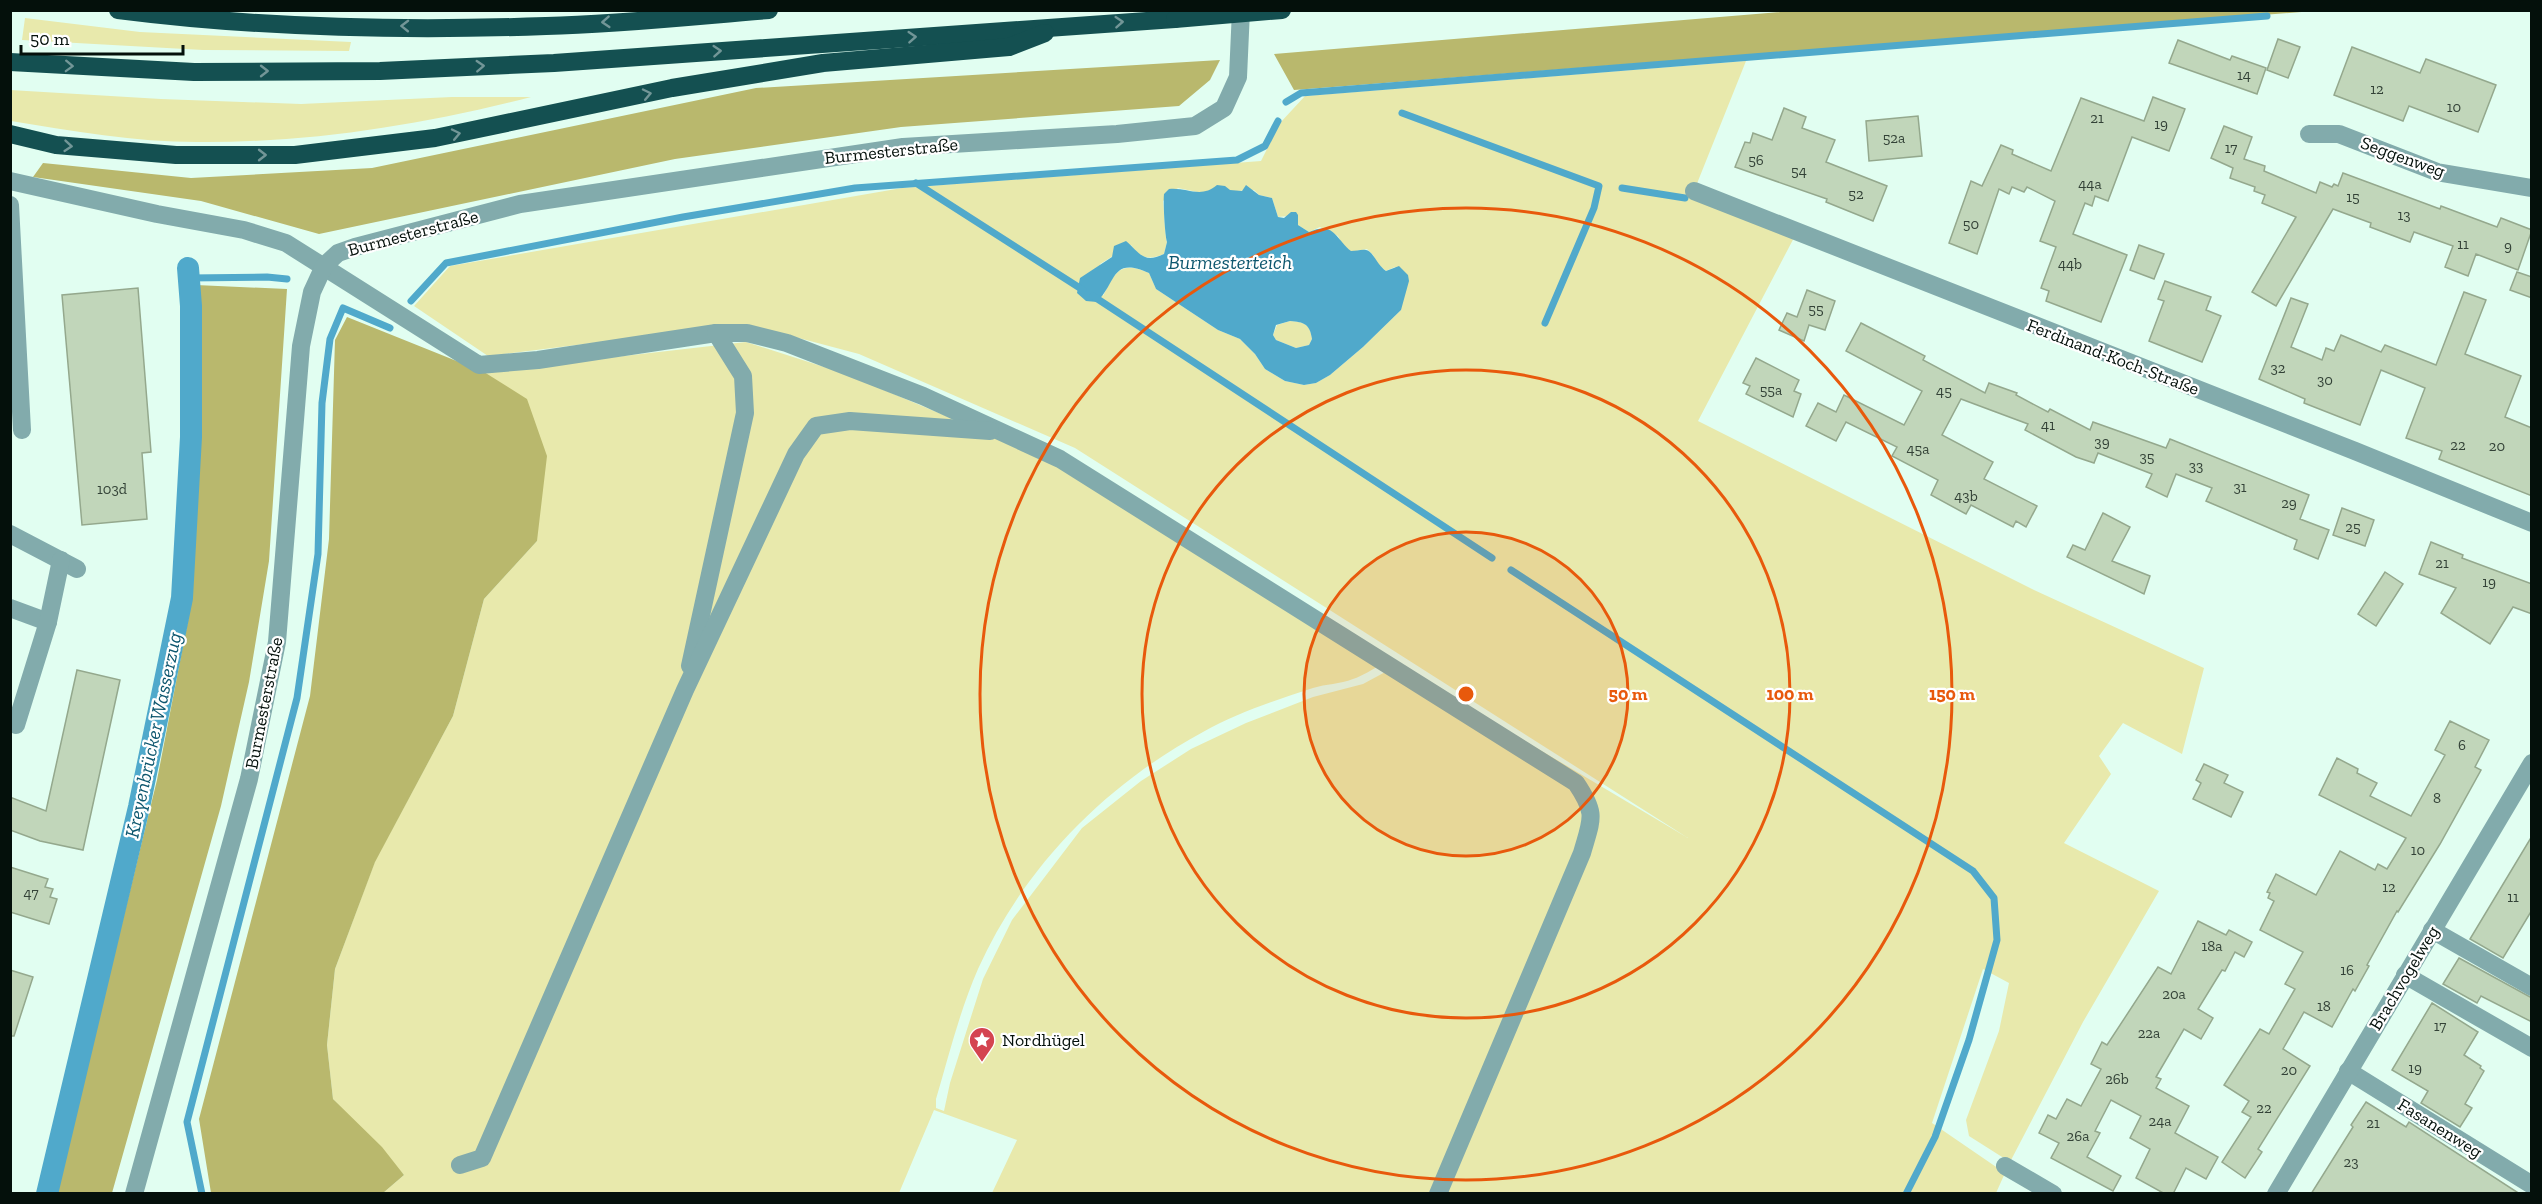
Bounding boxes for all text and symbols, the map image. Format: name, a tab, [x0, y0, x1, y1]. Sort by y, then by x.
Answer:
one-way arrow	[602, 16, 611, 29]
one-way arrow	[1114, 16, 1123, 29]
scale bar	[21, 18, 183, 56]
one-way arrow	[400, 20, 409, 32]
text: 50 m	[30, 28, 70, 50]
one-way arrow	[907, 31, 916, 44]
one-way arrow	[713, 45, 722, 58]
one-way arrow	[64, 60, 73, 73]
one-way arrow	[475, 60, 484, 73]
one-way arrow	[259, 65, 268, 77]
house number: 14	[2237, 66, 2251, 84]
house number: 12	[2370, 80, 2384, 98]
one-way arrow	[641, 88, 651, 101]
house number: 10	[2447, 98, 2461, 116]
house number: 21	[2090, 109, 2104, 127]
house number: 19	[2154, 115, 2168, 133]
one-way arrow	[451, 128, 461, 141]
house number: 52a	[1883, 129, 1905, 147]
street label: Seggenweg	[2358, 132, 2448, 182]
street label: Burmesterstraße	[823, 133, 959, 169]
one-way arrow	[63, 139, 72, 152]
house number: 17	[2225, 139, 2237, 157]
one-way arrow	[258, 149, 267, 161]
house number: 56	[1748, 151, 1764, 169]
house number: 54	[1791, 162, 1807, 180]
house number: 44a	[2078, 175, 2102, 193]
house number: 52	[1848, 185, 1864, 203]
house number: 15	[2346, 188, 2360, 206]
street label: Burmesterstraße	[345, 205, 481, 261]
house number: 13	[2397, 206, 2411, 224]
house number: 50	[1963, 215, 1979, 233]
house number: 11	[2457, 235, 2469, 253]
house number: 9	[2504, 237, 2512, 255]
water label: Burmesterteich	[1168, 250, 1292, 274]
house number: 44b	[2058, 255, 2082, 273]
house number: 55	[1808, 300, 1824, 318]
street label: Ferdinand-Koch-Straße	[2024, 314, 2202, 400]
house number: 32	[2270, 359, 2286, 377]
house number: 30	[2317, 371, 2333, 389]
house number: 55a	[1760, 381, 1782, 399]
house number: 45	[1936, 382, 1952, 400]
house number: 41	[2041, 416, 2055, 434]
house number: 39	[2094, 433, 2110, 451]
house number: 22	[2450, 436, 2466, 454]
house number: 20	[2489, 437, 2505, 455]
house number: 45a	[1906, 440, 1930, 458]
house number: 35	[2139, 448, 2155, 466]
house number: 33	[2189, 457, 2203, 475]
house number: 31	[2233, 478, 2247, 496]
house number: 103d	[97, 480, 128, 498]
house number: 43b	[1954, 487, 1978, 505]
house number: 29	[2281, 494, 2297, 512]
house number: 25	[2345, 518, 2361, 536]
house number: 21	[2435, 554, 2449, 572]
house number: 19	[2482, 573, 2496, 591]
water label: Kreyenbrücker Wasserzug	[119, 629, 187, 840]
street label: Burmesterstraße	[240, 635, 288, 771]
text: 50 m	[1609, 683, 1648, 705]
text: 100 m	[1766, 683, 1814, 705]
text: 150 m	[1929, 683, 1975, 705]
centre of rings	[1456, 684, 1476, 704]
house number: 6	[2458, 736, 2466, 754]
house number: 8	[2433, 789, 2441, 807]
house number: 10	[2411, 841, 2425, 859]
house number: 12	[2382, 878, 2396, 896]
house number: 47	[24, 884, 38, 902]
house number: 11	[2507, 888, 2519, 906]
street label: Brachvogelweg	[2364, 922, 2444, 1034]
house number: 18a	[2201, 937, 2223, 955]
house number: 16	[2340, 961, 2354, 979]
house number: 20a	[2162, 985, 2186, 1003]
house number: 18	[2317, 997, 2331, 1015]
house number: 17	[2434, 1017, 2446, 1035]
house number: 22a	[2138, 1024, 2160, 1042]
place icon: Nordhügel	[967, 1025, 997, 1063]
place label: Nordhügel	[1002, 1029, 1085, 1051]
house number: 19	[2408, 1059, 2422, 1077]
house number: 20	[2281, 1061, 2297, 1079]
house number: 26b	[2105, 1070, 2129, 1088]
street label: Fasanenweg	[2394, 1093, 2487, 1163]
house number: 22	[2256, 1099, 2272, 1117]
house number: 24a	[2148, 1112, 2172, 1130]
house number: 21	[2366, 1114, 2380, 1132]
house number: 26a	[2067, 1127, 2089, 1145]
house number: 23	[2343, 1153, 2359, 1171]

